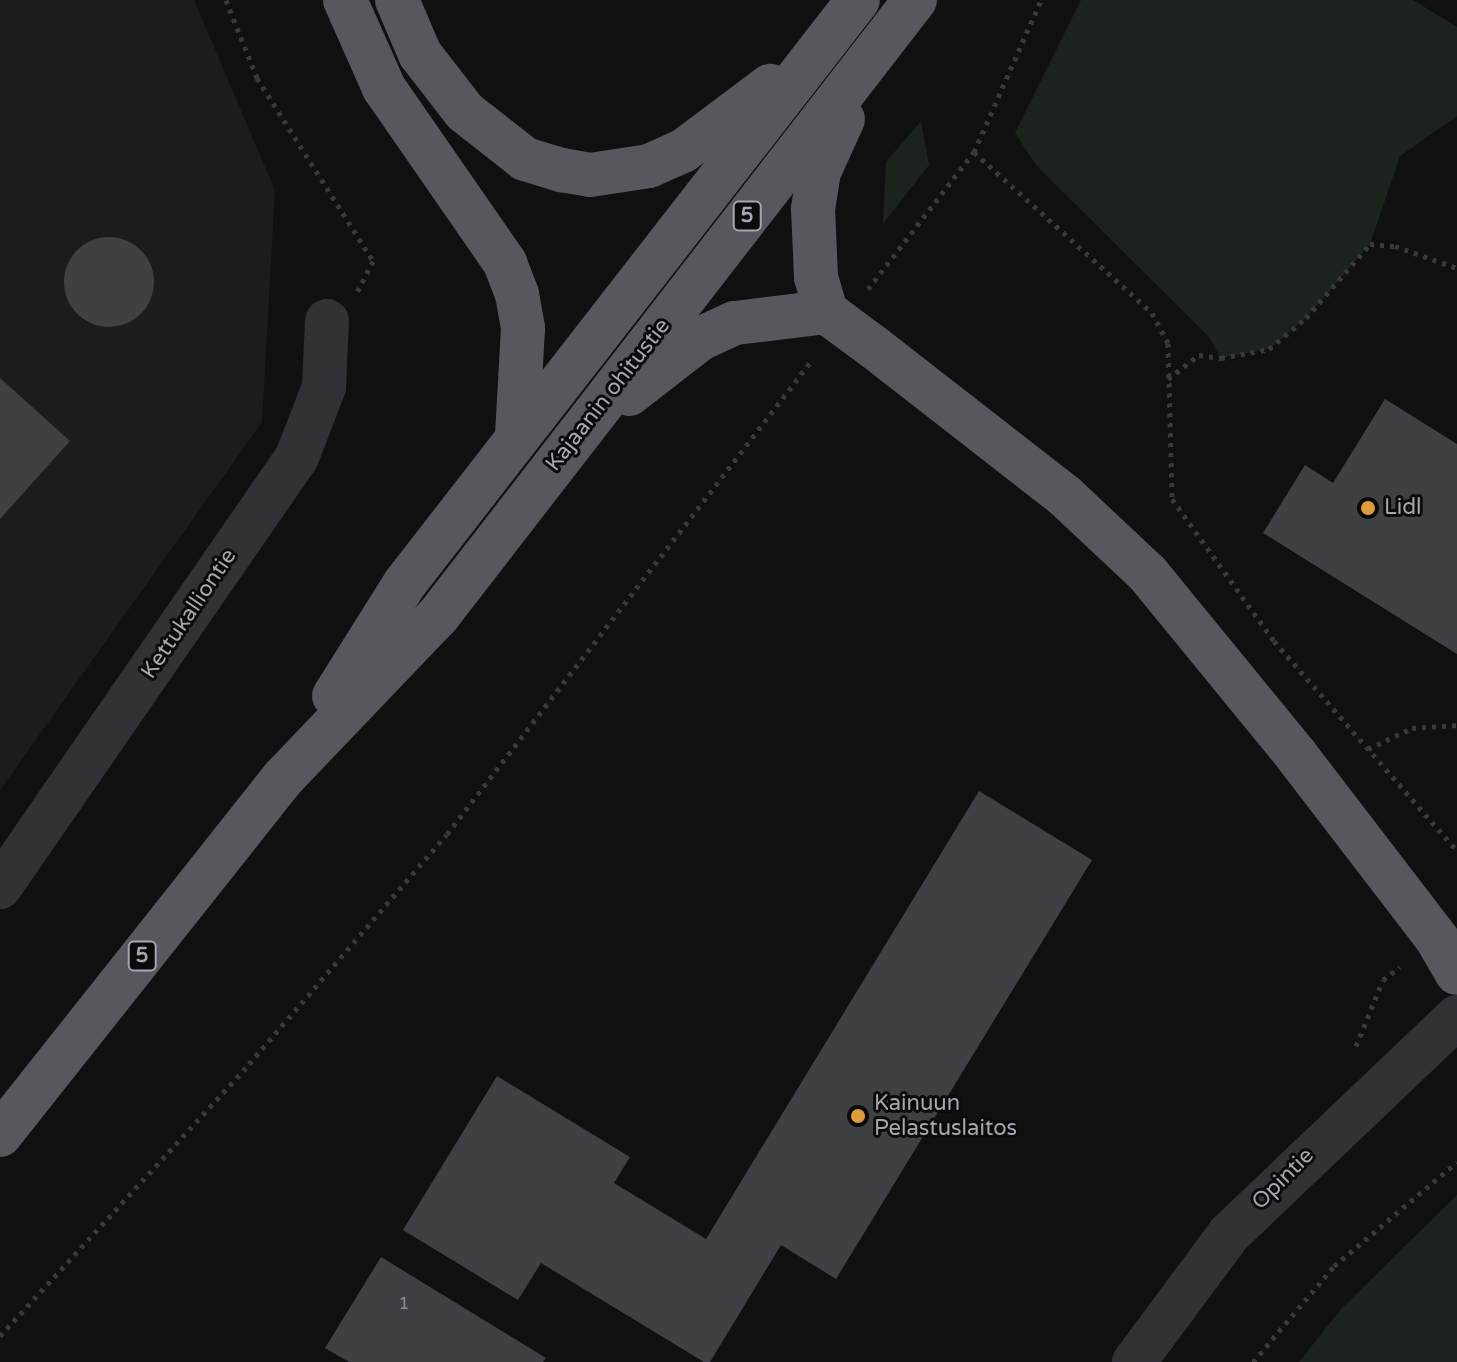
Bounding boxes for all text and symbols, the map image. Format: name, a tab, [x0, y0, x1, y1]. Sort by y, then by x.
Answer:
road number: 5	[731, 200, 763, 232]
street label: Kajaanin ohitustie	[540, 313, 676, 477]
place label: Lidl	[1384, 495, 1422, 521]
marker: Lidl	[1359, 499, 1377, 517]
street label: Kettukalliontie	[136, 544, 242, 684]
road number: 5	[126, 940, 158, 972]
place label: Kainuun Pelastuslaitos	[874, 1090, 1017, 1142]
marker: Kainuun Pelastuslaitos	[849, 1107, 867, 1125]
street label: Opintie	[1247, 1143, 1319, 1215]
house number: 1	[398, 1292, 410, 1314]

